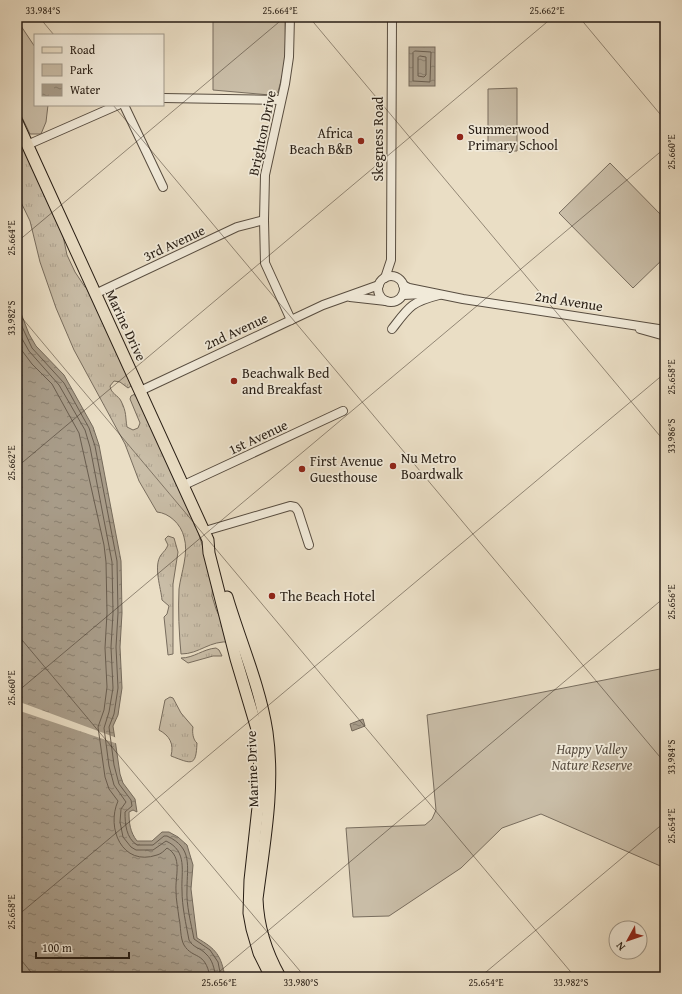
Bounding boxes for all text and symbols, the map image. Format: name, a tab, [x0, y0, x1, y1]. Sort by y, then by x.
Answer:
text: 33.984°S	[26, 3, 61, 18]
text: 25.664°E	[262, 3, 298, 18]
text: 25.662°E	[529, 3, 565, 18]
legend	[34, 34, 164, 106]
text: Road	[70, 41, 96, 58]
text: Park	[70, 61, 94, 78]
text: Water	[70, 81, 100, 98]
street label: Brighton Drive	[243, 88, 281, 178]
street label: Skegness Road	[368, 96, 388, 182]
place label: Summerwood Primary School	[468, 119, 558, 155]
place label: Africa Beach B&B	[290, 123, 353, 159]
marker: Summerwood Primary School	[455, 132, 465, 142]
text: 25.660°E	[664, 134, 679, 170]
marker: Africa Beach B&B	[356, 136, 366, 146]
text: 25.664°E	[4, 220, 19, 256]
street label: 3rd Avenue	[140, 220, 208, 266]
street label: Marine Drive	[101, 286, 151, 364]
street label: 2nd Avenue	[534, 286, 605, 316]
text: 33.982°S	[4, 300, 19, 335]
street label: 2nd Avenue	[201, 307, 272, 354]
text: 25.658°E	[664, 359, 679, 395]
place label: Beachwalk Bed and Breakfast	[242, 363, 330, 399]
marker: Beachwalk Bed and Breakfast	[229, 376, 239, 386]
street label: 1st Avenue	[225, 414, 291, 459]
text: 33.986°S	[664, 418, 679, 453]
text: 25.662°E	[4, 445, 19, 481]
place label: Nu Metro Boardwalk	[401, 448, 464, 484]
place label: First Avenue Guesthouse	[310, 451, 384, 487]
marker: Nu Metro Boardwalk	[388, 461, 398, 471]
marker: First Avenue Guesthouse	[297, 464, 307, 474]
text: 25.656°E	[664, 584, 679, 620]
place label: The Beach Hotel	[280, 586, 375, 606]
marker: The Beach Hotel	[267, 591, 277, 601]
text: 25.660°E	[4, 670, 19, 706]
street label: Marine Drive	[241, 730, 263, 808]
park label: Happy Valley Nature Reserve	[552, 739, 633, 775]
text: 33.984°S	[664, 739, 679, 774]
text: 25.654°E	[664, 808, 679, 844]
text: 25.658°E	[4, 894, 19, 930]
north arrow	[608, 920, 648, 960]
scale bar	[36, 934, 129, 960]
text: N	[611, 938, 629, 954]
text: 100 m	[42, 939, 72, 956]
text: 25.656°E	[201, 975, 237, 990]
text: 33.980°S	[284, 975, 319, 990]
text: 25.654°E	[468, 975, 504, 990]
text: 33.982°S	[554, 975, 589, 990]

